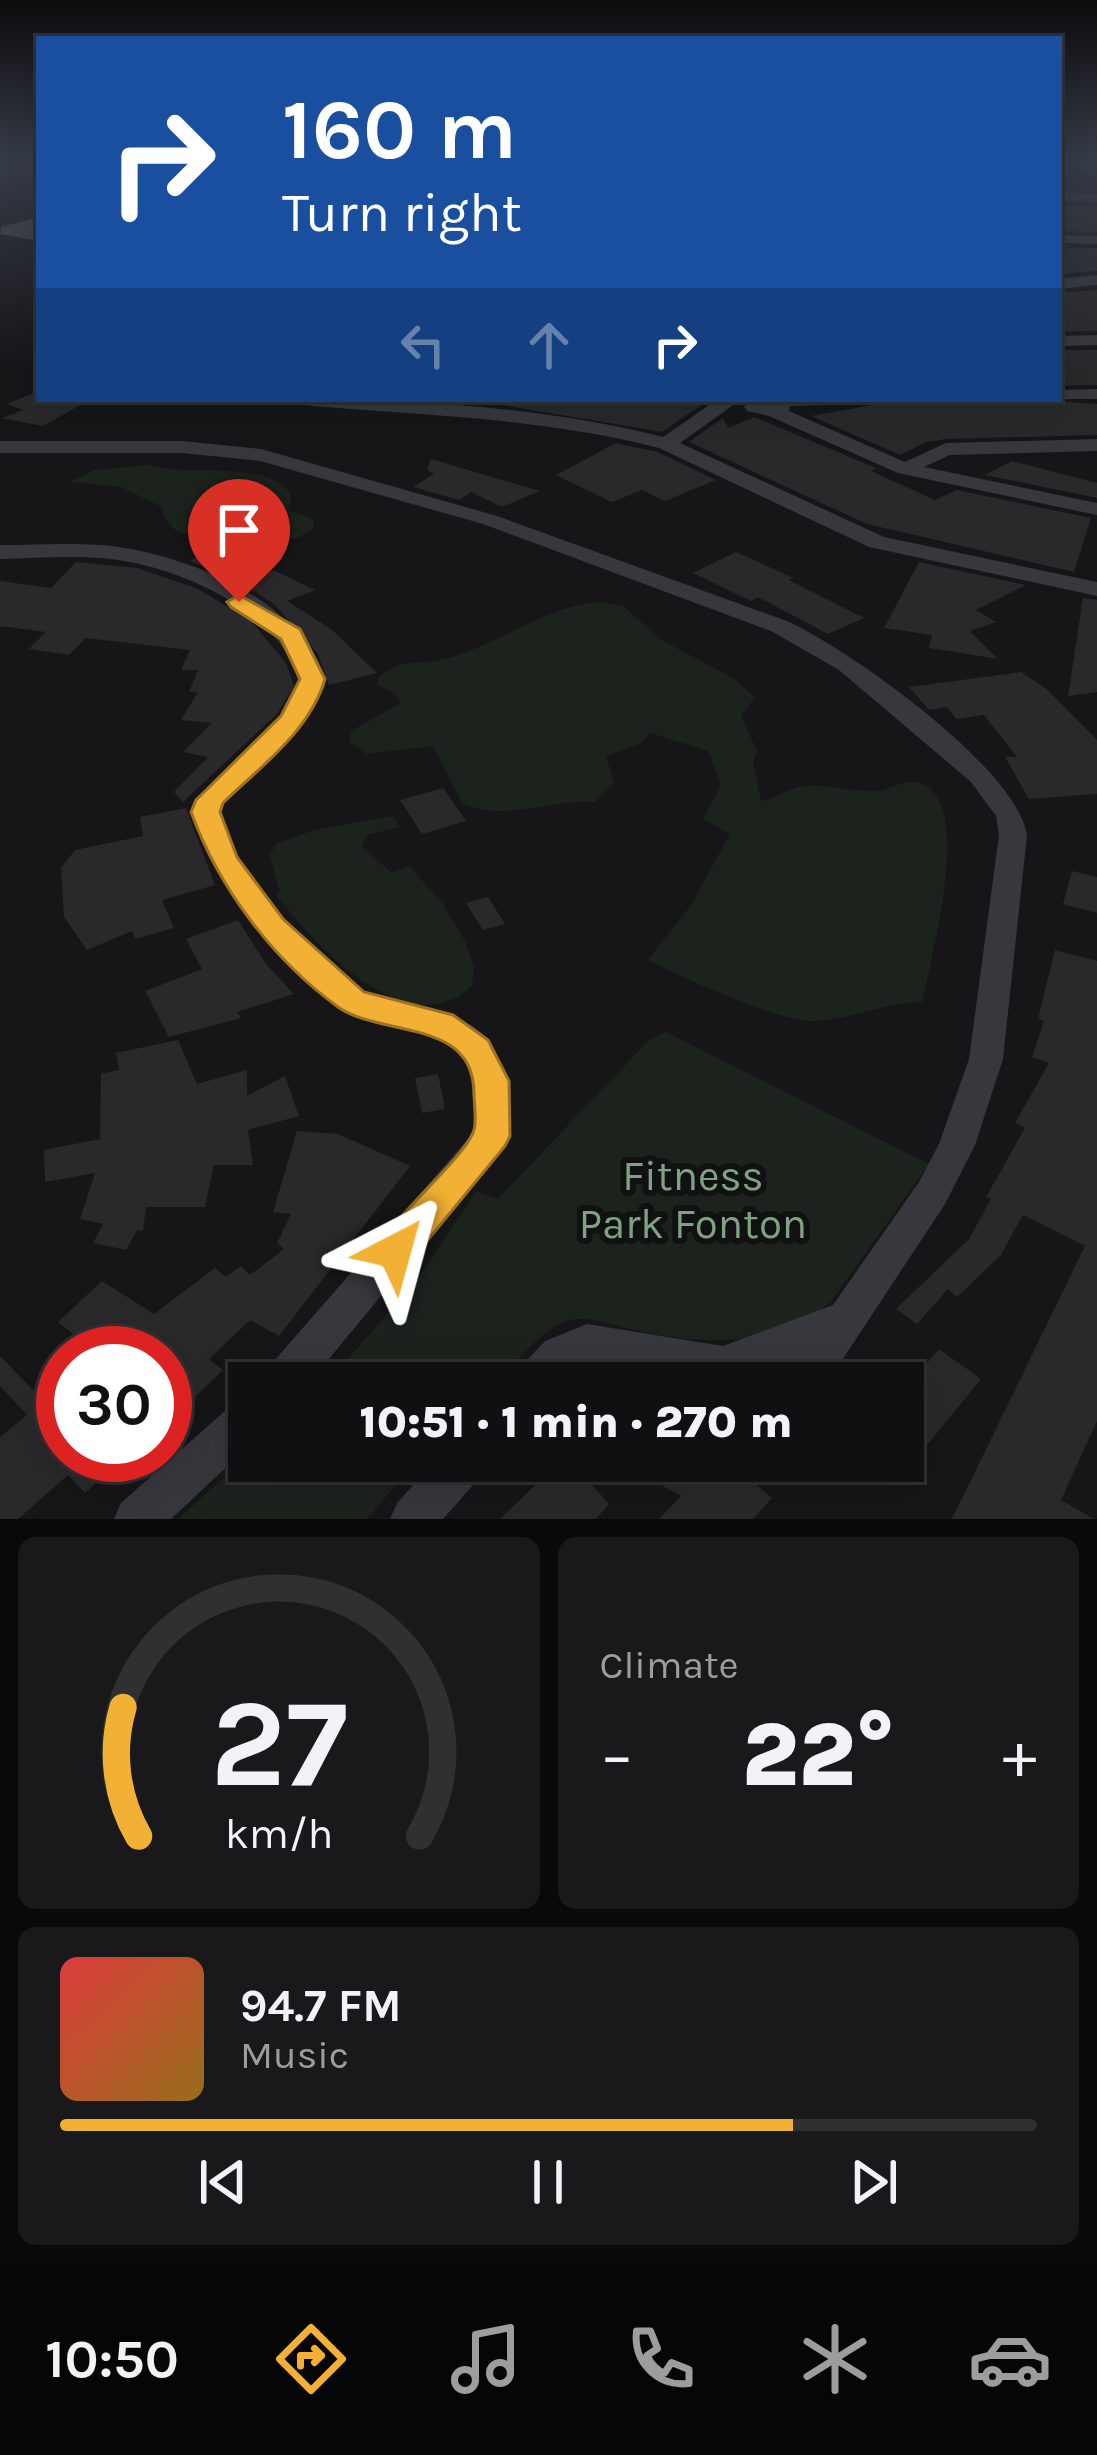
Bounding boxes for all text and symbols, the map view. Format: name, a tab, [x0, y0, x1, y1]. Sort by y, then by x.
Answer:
text: 160 m	[282, 81, 517, 179]
icon: right	[84, 84, 240, 240]
text: Turn right	[282, 181, 522, 245]
icon: left	[390, 312, 456, 378]
icon: ahead	[516, 312, 582, 378]
icon: right	[642, 312, 708, 378]
pin	[188, 479, 290, 602]
icon: arrive	[206, 497, 272, 563]
park label: Fitness Park Fonton	[579, 1151, 807, 1249]
position arrow	[332, 1188, 458, 1314]
speed limit sign: 30	[36, 1326, 192, 1482]
text: 10:51 · 1 min · 270 m	[360, 1396, 793, 1448]
text: Climate	[600, 1642, 739, 1688]
text: 27	[210, 1671, 348, 1816]
text: 22°	[742, 1702, 895, 1808]
text: −	[600, 1716, 634, 1794]
text: +	[1002, 1716, 1037, 1794]
text: km/h	[224, 1809, 333, 1859]
text: 94.7 FM	[240, 1980, 402, 2032]
text: Music	[240, 2032, 349, 2078]
icon: previous	[190, 2149, 256, 2215]
icon: pause	[515, 2149, 581, 2215]
icon: next	[841, 2149, 907, 2215]
icon: directions	[269, 2317, 353, 2401]
icon: music	[444, 2317, 528, 2401]
icon: phone	[619, 2317, 703, 2401]
icon: climate	[793, 2317, 877, 2401]
icon: car	[968, 2317, 1052, 2401]
text: 10:50	[45, 2327, 179, 2391]

